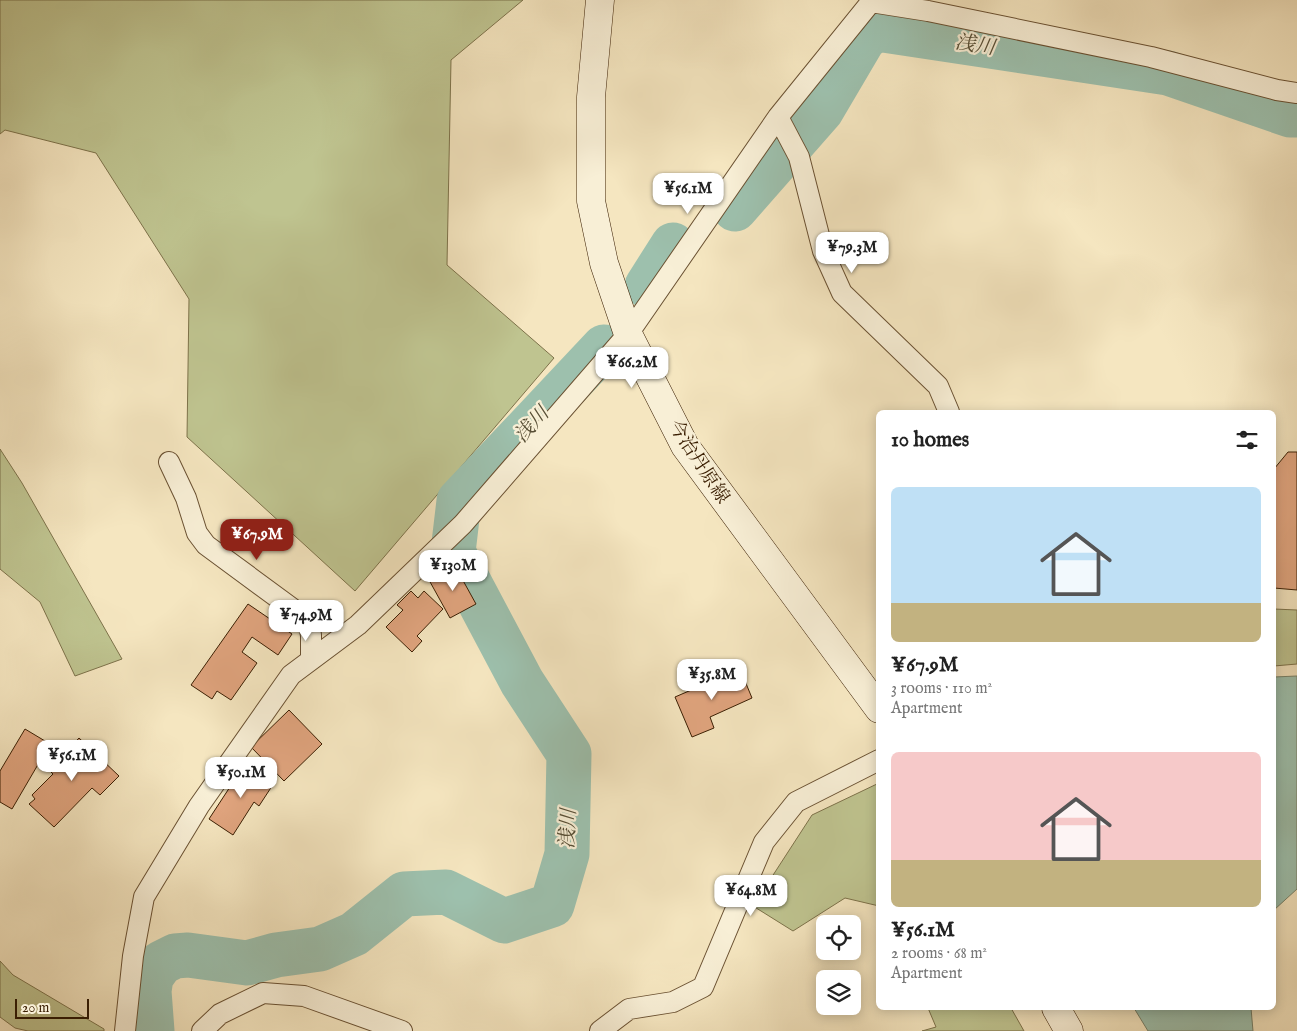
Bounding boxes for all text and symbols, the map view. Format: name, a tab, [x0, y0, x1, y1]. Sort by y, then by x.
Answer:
water label: 浅川	[953, 30, 998, 61]
pin: ¥56.1M	[647, 172, 729, 215]
text: ¥56.1M	[664, 179, 712, 199]
pin: ¥79.3M	[811, 232, 893, 274]
text: ¥79.3M	[827, 238, 877, 258]
pin: ¥66.2M	[591, 346, 673, 389]
text: ¥66.2M	[606, 353, 658, 373]
water label: 浅川	[509, 400, 556, 448]
street label: 今治丹原線	[662, 416, 734, 508]
icon: filters	[1233, 426, 1261, 454]
text: 10 homes	[891, 427, 969, 454]
pin: ¥67.9M	[216, 518, 298, 561]
icon: home	[1031, 519, 1121, 609]
text: ¥67.9M	[231, 525, 283, 545]
pin: ¥130M	[418, 550, 488, 592]
text: ¥130M	[430, 556, 476, 576]
pin: ¥74.9M	[265, 600, 347, 642]
text: ¥74.9M	[280, 606, 332, 626]
text: ¥67.9M	[891, 652, 958, 679]
pin: ¥35.8M	[671, 658, 753, 701]
text: ¥35.8M	[688, 665, 736, 685]
text: 3 rooms · 110 m²	[891, 679, 992, 699]
text: Apartment	[891, 699, 962, 719]
pin: ¥56.1M	[31, 740, 113, 782]
text: ¥56.1M	[48, 746, 96, 766]
pin: ¥50.1M	[200, 756, 282, 799]
text: ¥50.1M	[216, 763, 266, 783]
icon: home	[1031, 784, 1121, 874]
water label: 浅川	[555, 806, 582, 850]
pin: ¥64.8M	[710, 874, 792, 917]
text: ¥64.8M	[725, 881, 777, 901]
map controls	[816, 915, 861, 1015]
button: locate	[816, 915, 861, 960]
text: ¥56.1M	[891, 917, 955, 944]
text: 2 rooms · 68 m²	[891, 944, 987, 964]
text: Apartment	[891, 964, 962, 984]
button: layers	[816, 970, 861, 1015]
scale bar	[15, 996, 89, 1019]
text: 20 m	[22, 999, 49, 1017]

